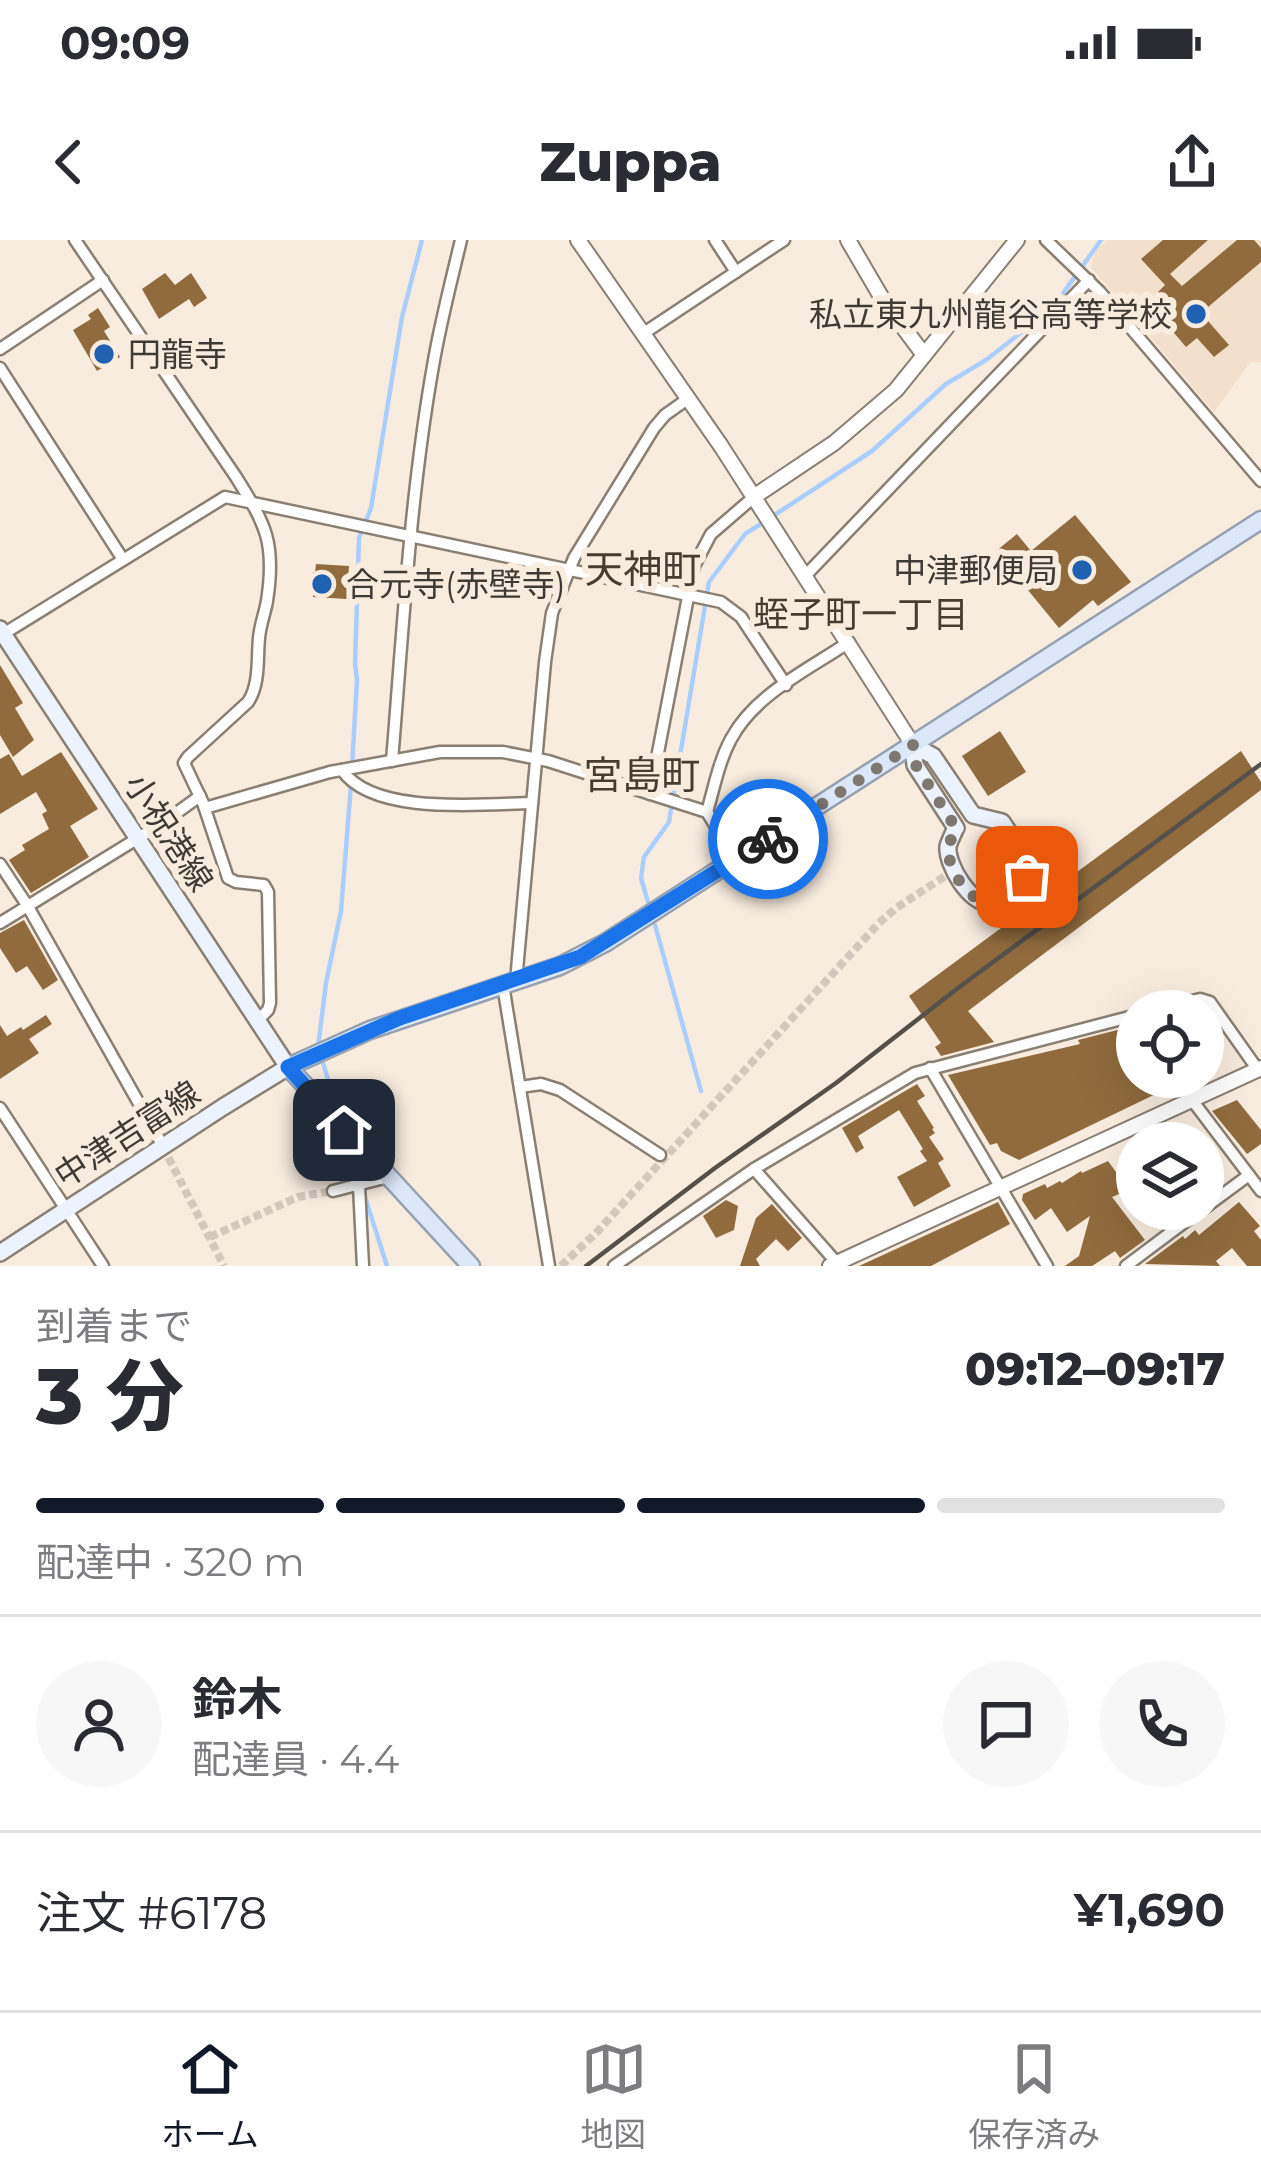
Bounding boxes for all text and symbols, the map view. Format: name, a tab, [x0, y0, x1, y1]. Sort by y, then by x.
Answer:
text: 09:09	[60, 15, 190, 70]
icon: back	[36, 129, 102, 195]
text: Zuppa	[539, 129, 722, 195]
icon: share	[1159, 129, 1225, 195]
place label: 私立東九州龍谷高等学校	[809, 294, 1172, 334]
marker: 私立東九州龍谷高等学校	[1183, 301, 1209, 327]
place label: 円龍寺	[128, 334, 227, 374]
marker: 円龍寺	[91, 341, 117, 367]
district label: 天神町	[584, 545, 702, 593]
place label: 中津郵便局	[893, 550, 1058, 590]
marker: 中津郵便局	[1069, 557, 1095, 583]
place label: 合元寺(赤壁寺)	[346, 564, 566, 604]
marker: 合元寺(赤壁寺)	[309, 571, 335, 597]
district label: 蛭子町一丁目	[753, 592, 969, 636]
district label: 宮島町	[583, 751, 701, 799]
street label: 小祝港線	[116, 766, 222, 898]
courier	[708, 779, 828, 899]
icon: bike	[735, 806, 801, 872]
pin	[976, 826, 1078, 928]
icon: bag	[994, 844, 1060, 910]
map controls	[1116, 990, 1224, 1230]
button: locate	[1116, 990, 1224, 1098]
street label: 中津吉富線	[47, 1072, 207, 1196]
pin	[293, 1079, 395, 1181]
icon: home	[311, 1097, 377, 1163]
button: layers	[1116, 1122, 1224, 1230]
text: 到着まで	[36, 1302, 192, 1350]
text: 09:12–09:17	[965, 1341, 1225, 1396]
text: 3 分	[36, 1348, 184, 1444]
text: 配達中 · 320 m	[36, 1538, 305, 1586]
button: person	[36, 1661, 162, 1787]
button: chat	[943, 1661, 1069, 1787]
button: phone	[1099, 1661, 1225, 1787]
text: 鈴木	[192, 1671, 282, 1726]
text: 配達員 · 4.4	[192, 1735, 399, 1783]
text: ¥1,690	[1074, 1882, 1225, 1937]
text: 注文 #6178	[36, 1885, 267, 1940]
tab: ホーム	[161, 2036, 259, 2156]
tab: 地図	[581, 2036, 647, 2156]
tab: 保存済み	[968, 2036, 1100, 2156]

